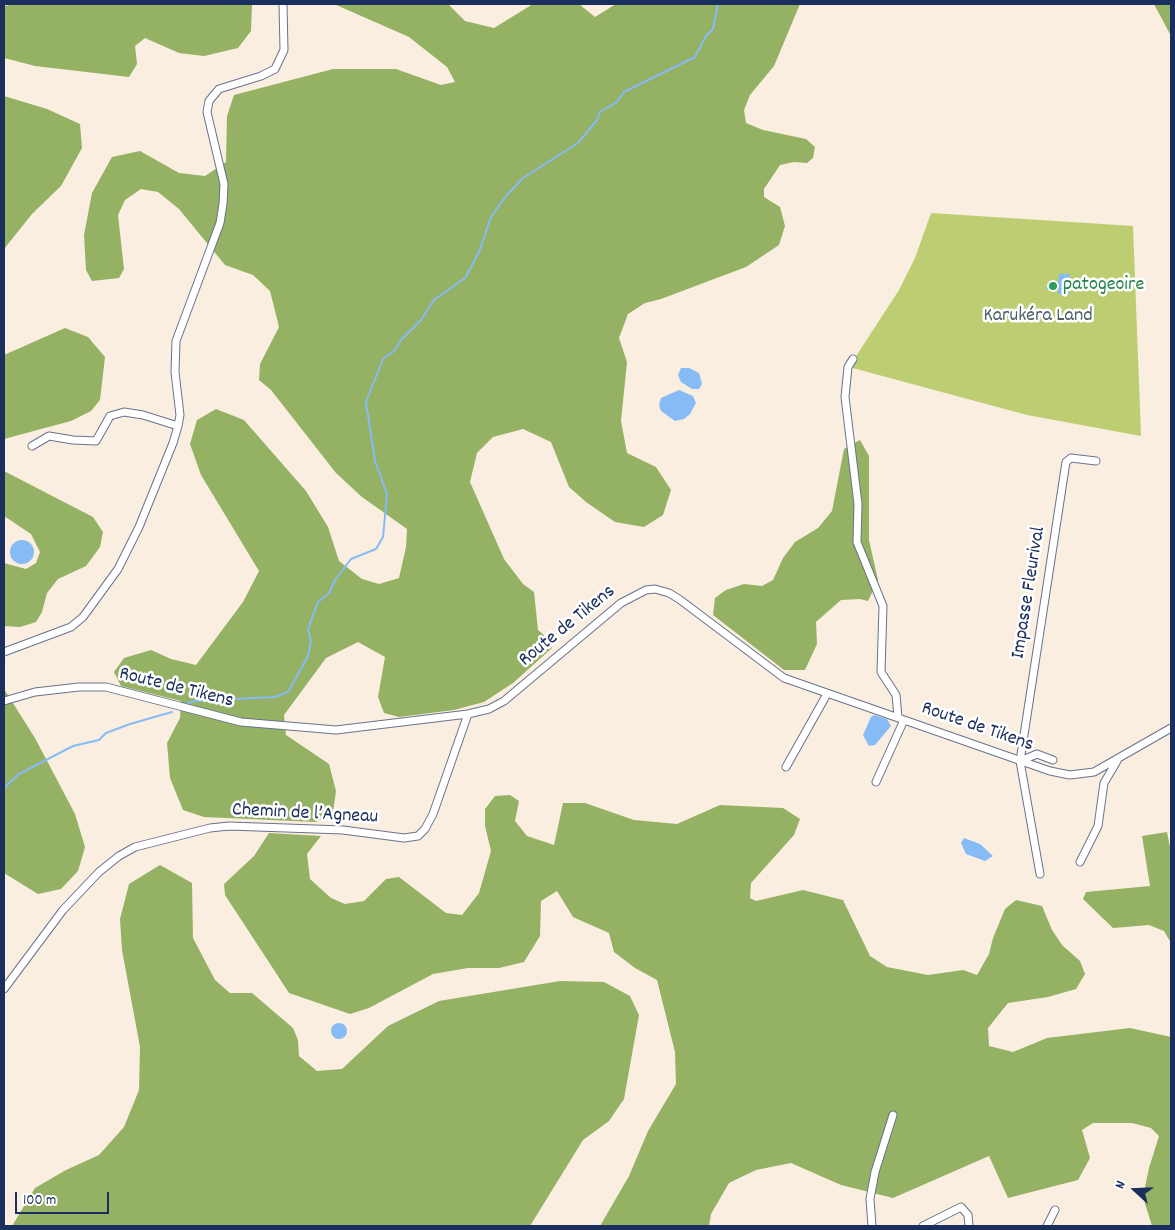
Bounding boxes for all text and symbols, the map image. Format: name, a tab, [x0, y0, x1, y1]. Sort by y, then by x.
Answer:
place label: patogeoire	[1063, 274, 1144, 298]
marker: patogeoire	[1047, 280, 1059, 292]
park label: Karukéra Land	[983, 305, 1093, 329]
street label: Impasse Fleurival	[1008, 525, 1052, 661]
street label: Route de Tikens	[515, 581, 621, 673]
street label: Route de Tikens	[116, 663, 236, 715]
street label: Route de Tikens	[918, 698, 1036, 758]
street label: Chemin de l’Agneau	[231, 799, 379, 831]
north arrow	[1110, 1165, 1160, 1215]
text: N	[1110, 1178, 1131, 1192]
scale bar	[18, 1182, 111, 1214]
text: 100 m	[23, 1190, 56, 1212]

